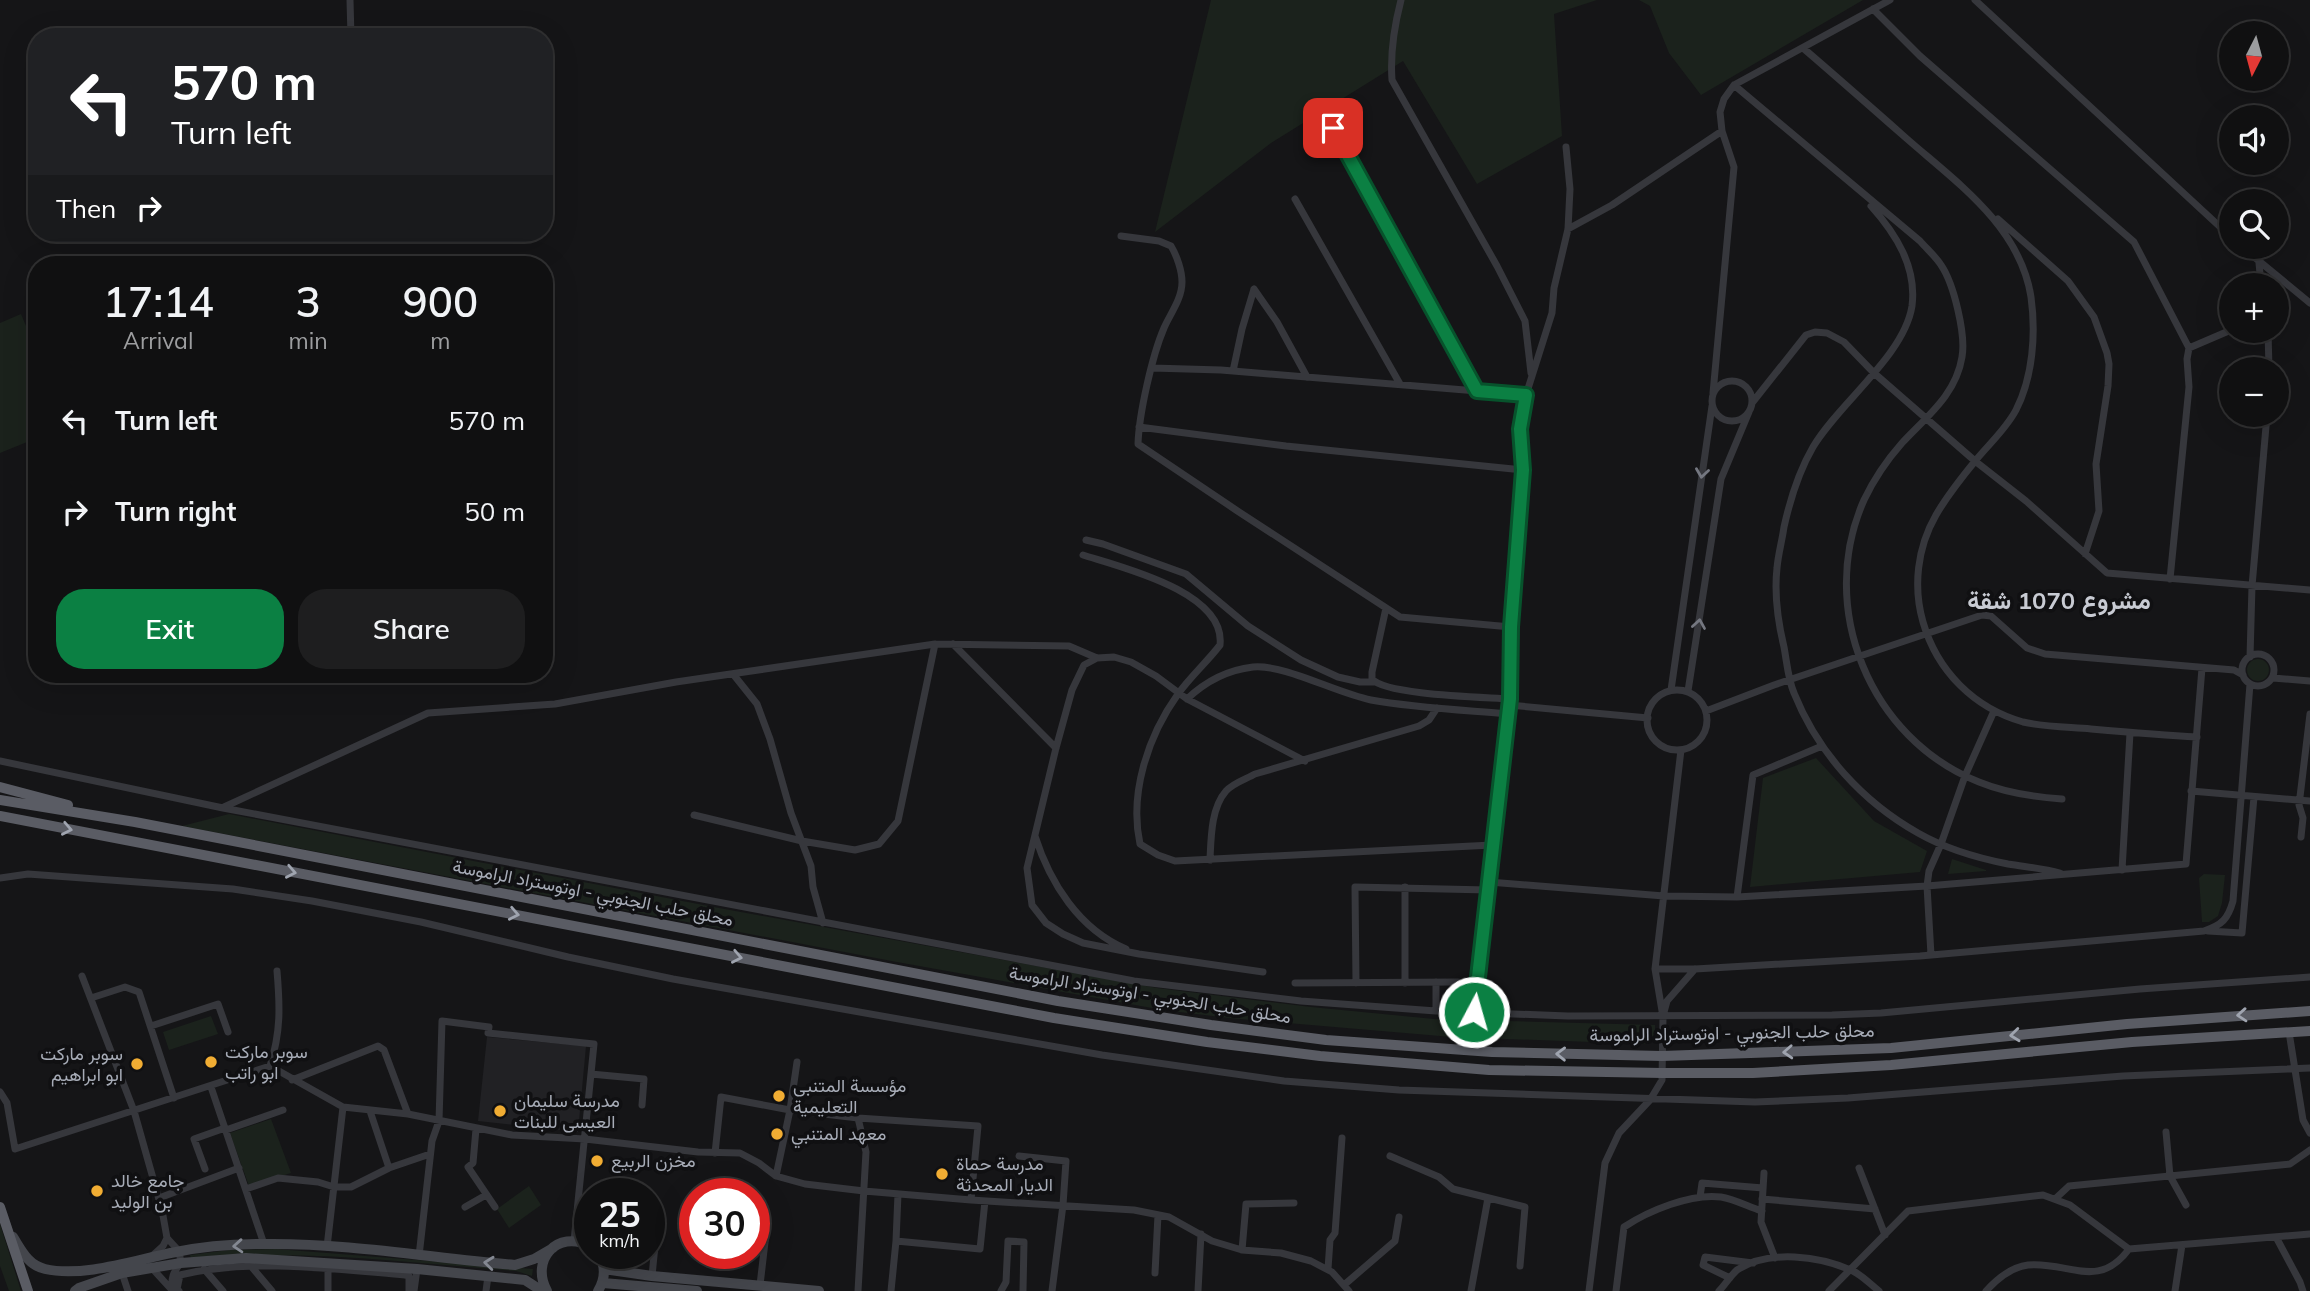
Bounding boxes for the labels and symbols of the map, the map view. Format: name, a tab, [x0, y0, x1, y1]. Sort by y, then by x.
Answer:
north arrow	[2219, 21, 2289, 91]
pin	[1303, 98, 1363, 158]
one-way arrow	[1695, 467, 1710, 479]
district label: مشروع 1070 شقة	[1967, 585, 2151, 617]
one-way arrow	[1691, 618, 1706, 630]
one-way arrow	[61, 821, 73, 836]
street label: محلق حلب الجنوبي - اوتوستراد الراموسة	[450, 854, 735, 935]
one-way arrow	[285, 863, 297, 878]
one-way arrow	[508, 906, 520, 921]
one-way arrow	[731, 949, 743, 964]
street label: محلق حلب الجنوبي - اوتوستراد الراموسة	[1007, 961, 1293, 1032]
position arrow	[1437, 975, 1511, 1049]
one-way arrow	[2236, 1007, 2247, 1022]
street label: محلق حلب الجنوبي - اوتوستراد الراموسة	[1589, 1019, 1875, 1050]
one-way arrow	[2009, 1027, 2020, 1042]
place label: سوبر ماركت ابو راتب	[225, 1040, 308, 1084]
place label: سوبر ماركت ابو ابراهيم	[40, 1042, 123, 1087]
one-way arrow	[1783, 1044, 1794, 1059]
one-way arrow	[1555, 1046, 1566, 1062]
marker: سوبر ماركت ابو راتب	[203, 1054, 219, 1070]
marker: سوبر ماركت ابو ابراهيم	[129, 1056, 145, 1072]
place label: مؤسسة المتنبي التعليمية	[793, 1074, 906, 1118]
marker: مؤسسة المتنبي التعليمية	[771, 1088, 787, 1104]
place label: مدرسة سليمان العيسى للبنات	[514, 1089, 620, 1133]
marker: مدرسة سليمان العيسى للبنات	[492, 1103, 508, 1119]
place label: معهد المتنبي	[791, 1122, 886, 1149]
marker: معهد المتنبي	[769, 1126, 785, 1142]
place label: مخزن الربيع	[611, 1149, 696, 1173]
place label: مدرسة حماة الديار المحدثة	[956, 1152, 1053, 1196]
marker: مخزن الربيع	[589, 1153, 605, 1169]
marker: مدرسة حماة الديار المحدثة	[934, 1166, 950, 1182]
place label: جامع خالد بن الوليد	[111, 1169, 184, 1213]
speed limit sign: 30	[679, 1178, 770, 1269]
marker: جامع خالد بن الوليد	[89, 1183, 105, 1199]
one-way arrow	[232, 1238, 243, 1253]
one-way arrow	[483, 1256, 494, 1271]

